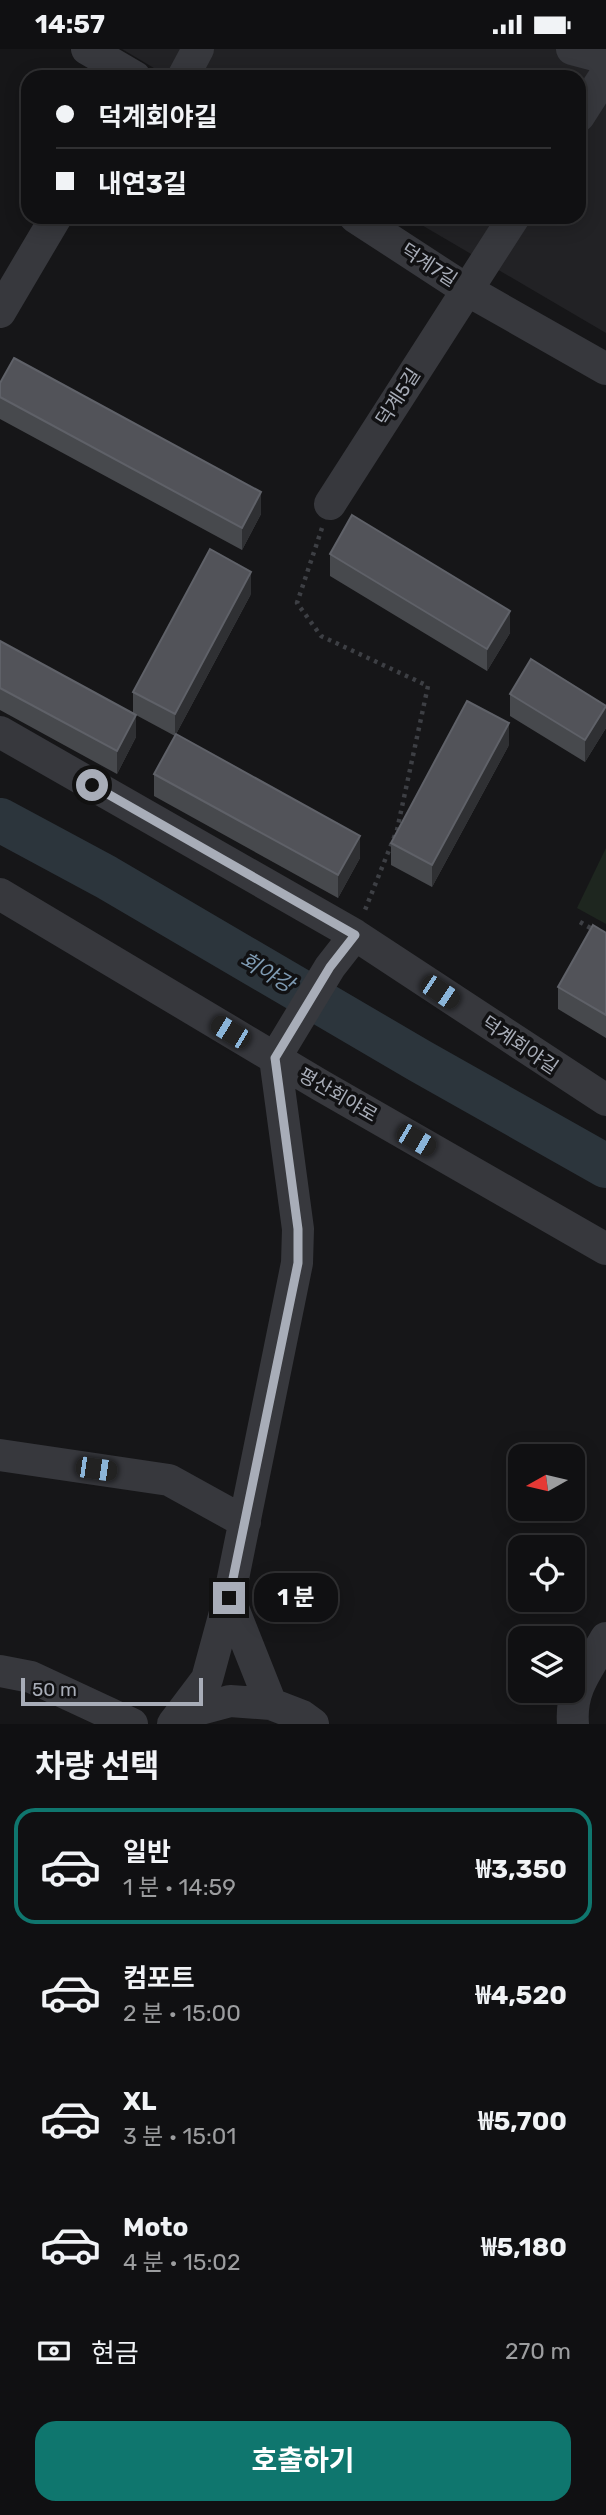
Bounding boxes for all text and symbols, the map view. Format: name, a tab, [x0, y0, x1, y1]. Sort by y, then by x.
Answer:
text: 14:57	[35, 9, 105, 40]
text: 덕계회야길	[98, 102, 218, 133]
text: 내연3길	[98, 169, 187, 200]
street label: 덕계7길	[397, 238, 461, 292]
street label: 덕계5길	[371, 364, 425, 430]
route start	[76, 769, 108, 801]
water label: 회야강	[236, 947, 301, 999]
car	[417, 972, 464, 1012]
street label: 덕계회야길	[477, 1011, 563, 1079]
car	[207, 1012, 254, 1052]
street label: 평산회야로	[294, 1063, 382, 1127]
car	[393, 1120, 440, 1160]
north arrow	[508, 1444, 584, 1521]
map controls	[508, 1444, 585, 1703]
car	[74, 1456, 119, 1482]
button: locate	[508, 1535, 585, 1612]
callout: 1 분	[254, 1573, 338, 1623]
route end	[213, 1582, 245, 1614]
text: 1 분	[277, 1583, 315, 1611]
button: layers	[508, 1626, 585, 1703]
scale bar	[21, 1675, 203, 1707]
text: 50 m	[32, 1678, 77, 1701]
text: 차량 선택	[35, 1747, 160, 1785]
icon: car	[39, 1835, 102, 1898]
text: 일반	[123, 1837, 171, 1868]
text: ₩3,350	[476, 1854, 567, 1885]
text: 1 분 · 14:59	[123, 1873, 236, 1901]
icon: car	[39, 1961, 102, 2024]
text: 컴포트	[123, 1963, 195, 1994]
text: ₩4,520	[475, 1980, 567, 2011]
text: 2 분 · 15:00	[123, 1999, 241, 2027]
text: XL	[123, 2086, 156, 2117]
icon: car	[39, 2087, 102, 2150]
text: ₩5,700	[478, 2106, 567, 2137]
text: 3 분 · 15:01	[123, 2122, 236, 2150]
text: Moto	[123, 2212, 188, 2243]
icon: car	[39, 2213, 102, 2276]
text: ₩5,180	[481, 2232, 567, 2263]
text: 4 분 · 15:02	[123, 2248, 240, 2276]
icon: cash	[35, 2332, 73, 2370]
text: 270 m	[505, 2337, 571, 2365]
text: 현금	[91, 2338, 139, 2369]
button: 호출하기	[35, 2421, 571, 2501]

